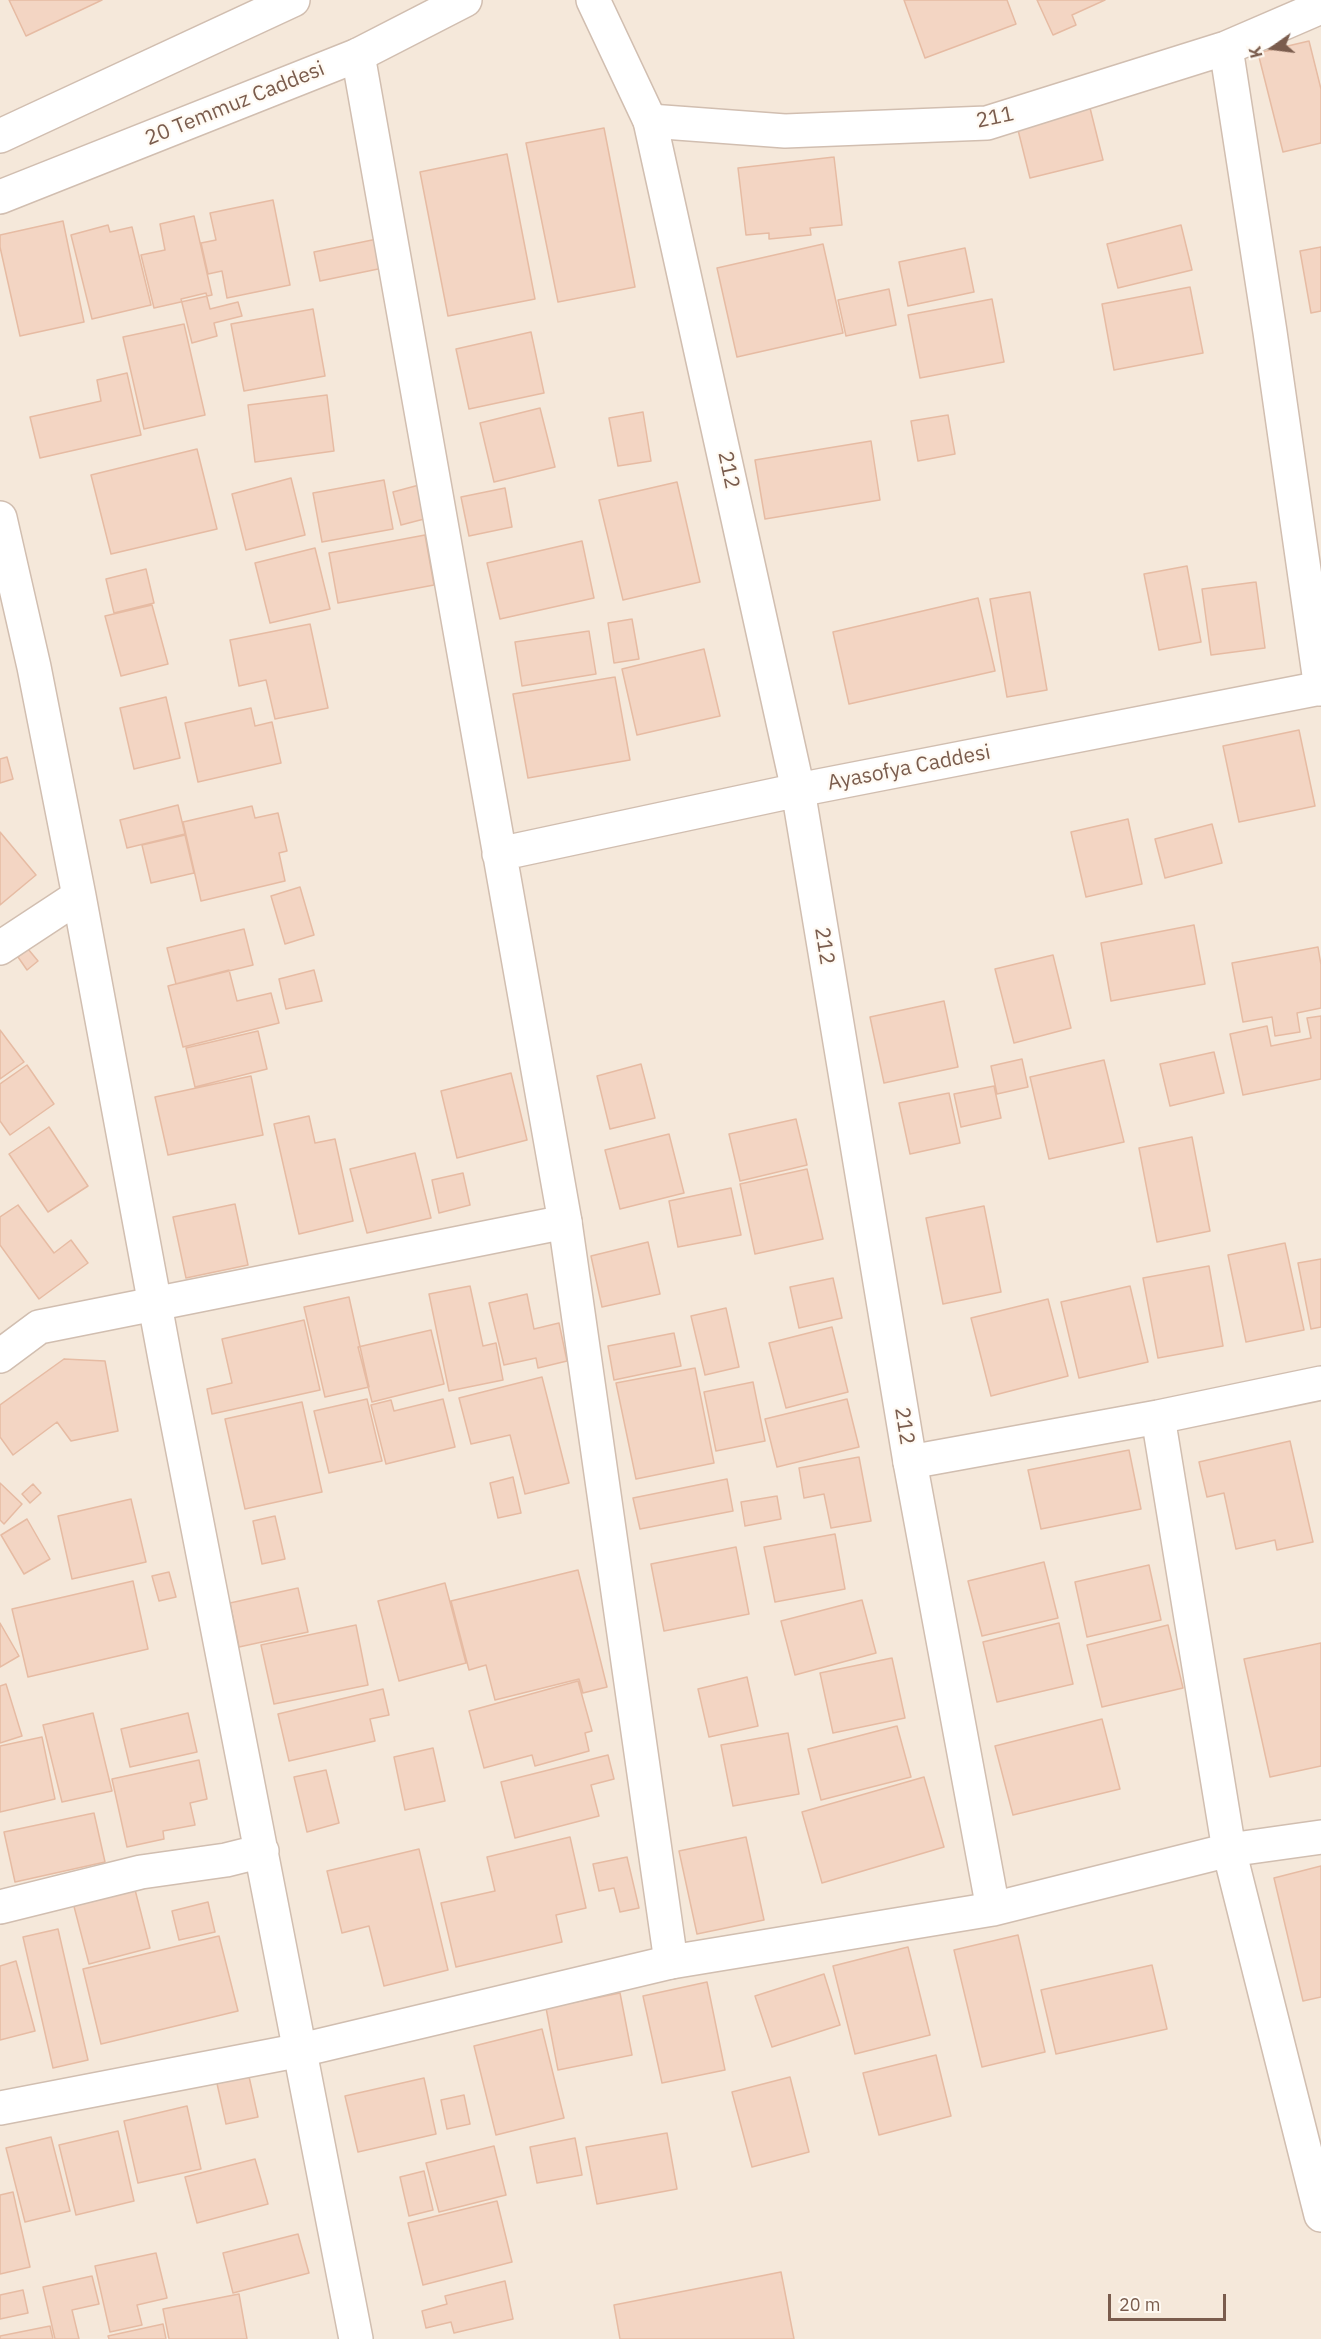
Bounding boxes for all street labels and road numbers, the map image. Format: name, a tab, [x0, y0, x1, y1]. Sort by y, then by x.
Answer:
street label: 20 Temmuz Caddesi	[142, 56, 328, 152]
street label: 211	[974, 102, 1016, 134]
street label: 212	[712, 449, 744, 491]
street label: Ayasofya Caddesi	[825, 740, 993, 796]
street label: 212	[809, 925, 839, 967]
street label: 212	[889, 1405, 919, 1447]

